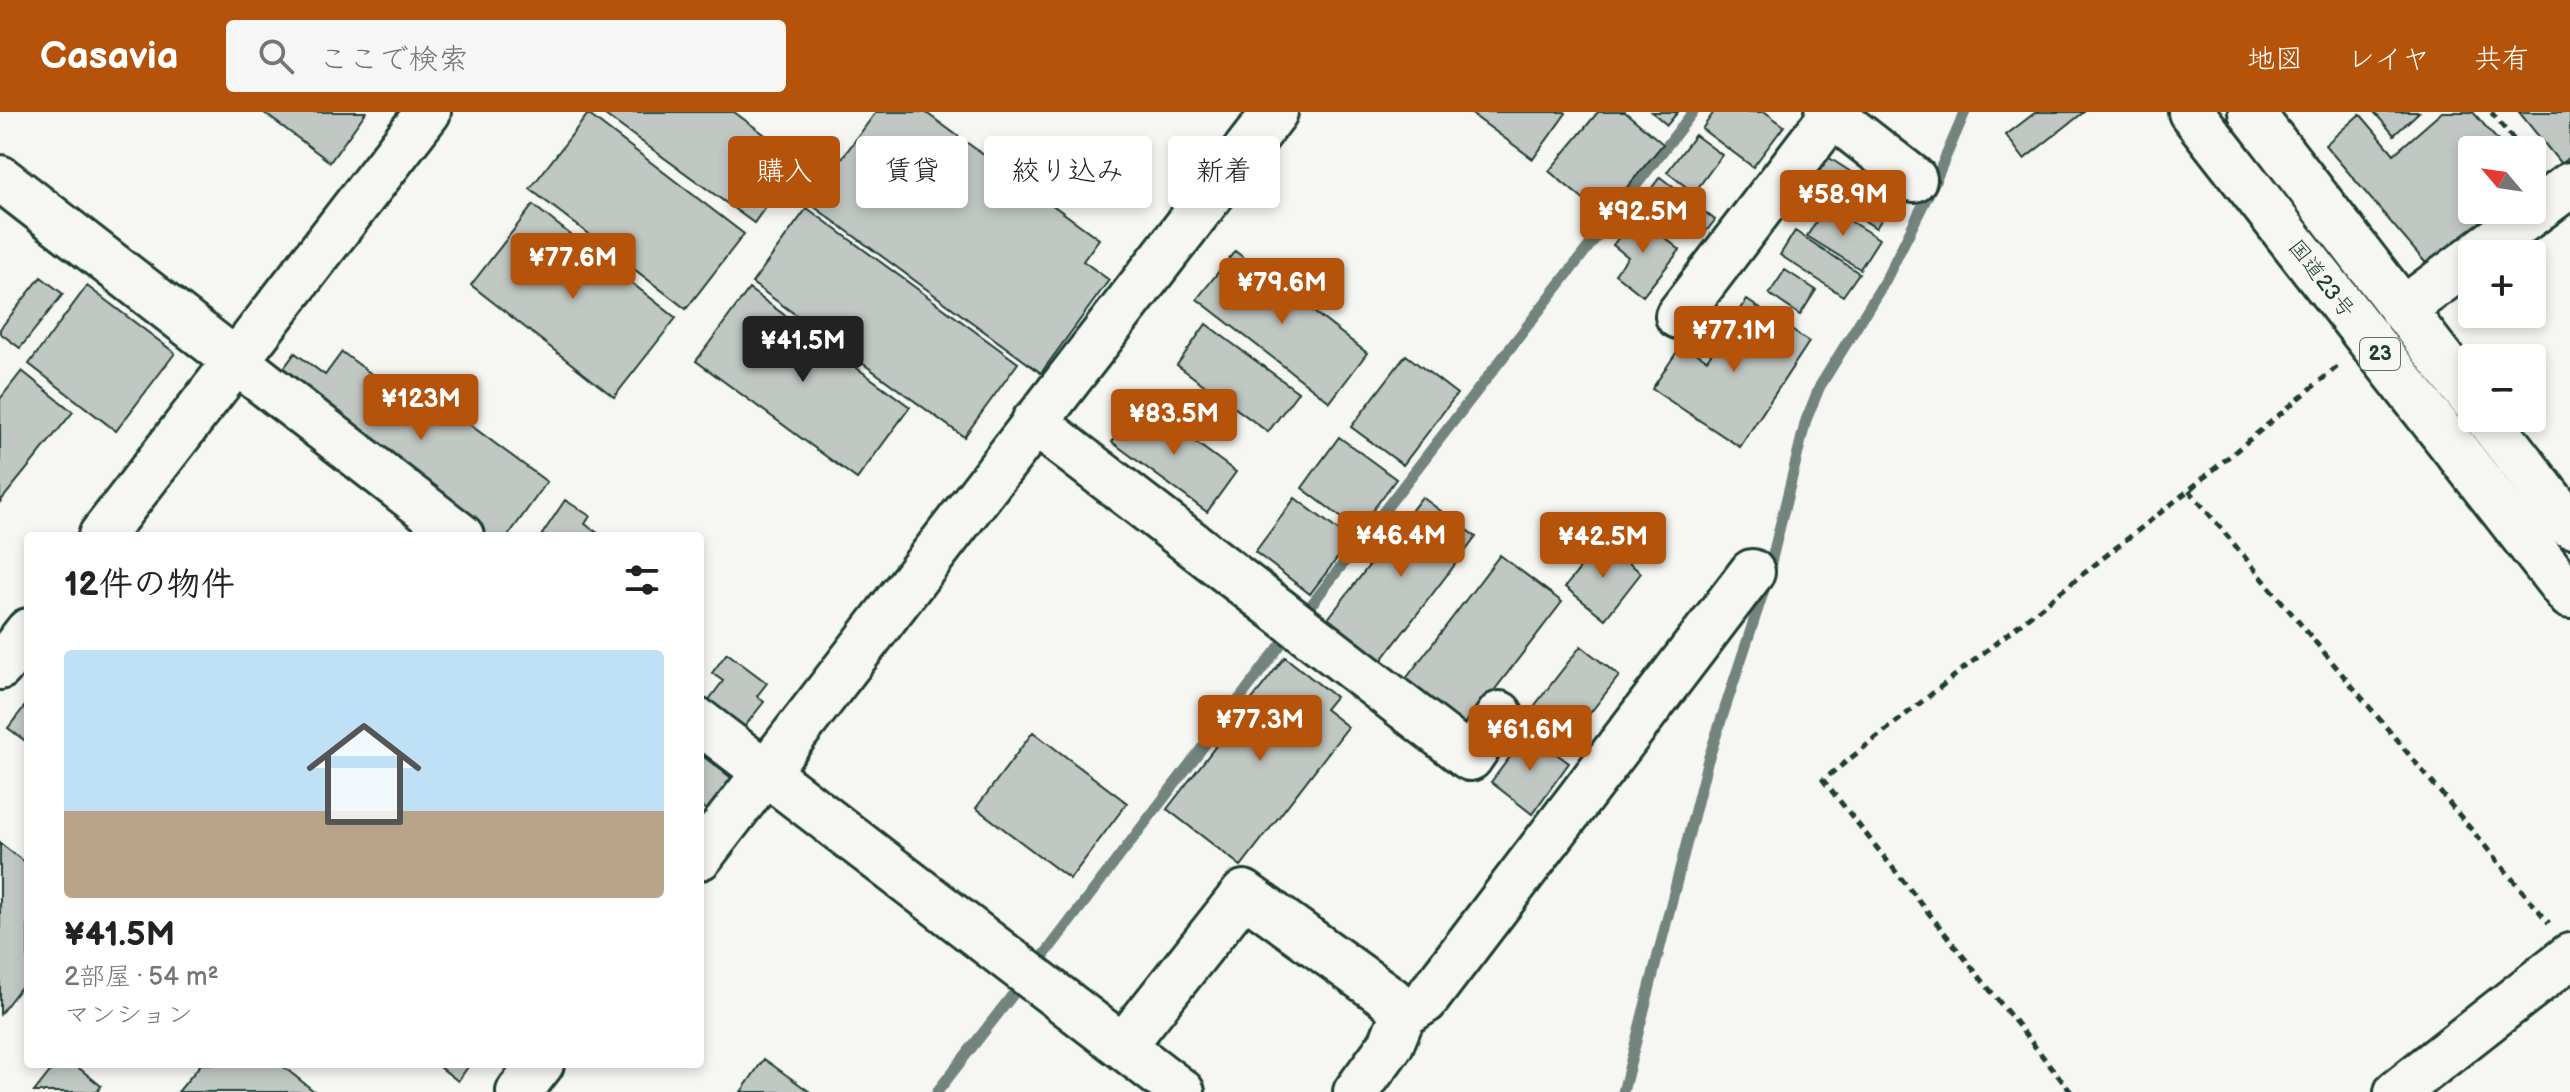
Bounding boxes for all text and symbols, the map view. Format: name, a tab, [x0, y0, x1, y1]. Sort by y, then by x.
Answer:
search box	[226, 20, 786, 92]
text: Casavia	[40, 34, 178, 79]
icon: search	[254, 34, 298, 78]
text: ここで検索	[318, 42, 468, 78]
text: 地図	[2247, 43, 2303, 76]
text: レイヤ	[2347, 43, 2430, 76]
text: 共有	[2474, 43, 2530, 76]
chip: 購入	[728, 136, 840, 208]
chip: 賃貸	[856, 136, 968, 208]
chip: 絞り込み	[984, 136, 1152, 208]
chip: 新着	[1168, 136, 1280, 208]
north arrow	[2458, 136, 2546, 224]
map controls	[2458, 136, 2546, 432]
pin: ¥58.9M	[1778, 170, 1908, 238]
text: ¥58.9M	[1798, 180, 1888, 211]
pin: ¥92.5M	[1578, 187, 1708, 255]
text: ¥92.5M	[1598, 197, 1688, 228]
pin: ¥77.6M	[508, 233, 638, 301]
street label: 国道23号	[2282, 234, 2360, 324]
button: +	[2458, 240, 2546, 328]
text: ¥77.6M	[529, 243, 617, 274]
pin: ¥79.6M	[1217, 258, 1347, 326]
text: ¥79.6M	[1237, 268, 1327, 299]
pin: ¥77.1M	[1669, 306, 1799, 374]
pin: ¥41.5M	[738, 316, 868, 384]
text: ¥77.1M	[1692, 316, 1776, 347]
text: ¥41.5M	[761, 326, 845, 357]
road number: 23	[2360, 338, 2400, 370]
button: −	[2458, 344, 2546, 432]
pin: ¥123M	[365, 374, 477, 442]
text: ¥123M	[381, 384, 461, 415]
pin: ¥83.5M	[1109, 389, 1239, 457]
text: ¥83.5M	[1129, 399, 1219, 430]
pin: ¥46.4M	[1336, 511, 1466, 579]
pin: ¥42.5M	[1538, 512, 1668, 580]
text: ¥46.4M	[1356, 521, 1446, 552]
text: ¥42.5M	[1558, 522, 1648, 553]
icon: filters	[620, 558, 664, 602]
text: 12件の物件	[64, 564, 235, 605]
pin: ¥77.3M	[1195, 695, 1325, 763]
icon: home	[292, 702, 436, 846]
text: ¥77.3M	[1216, 705, 1304, 736]
pin: ¥61.6M	[1465, 705, 1595, 773]
text: ¥61.6M	[1487, 715, 1573, 746]
text: ¥41.5M	[64, 914, 175, 955]
text: 2部屋 · 54 m²	[64, 962, 219, 993]
text: マンション	[64, 1000, 193, 1031]

